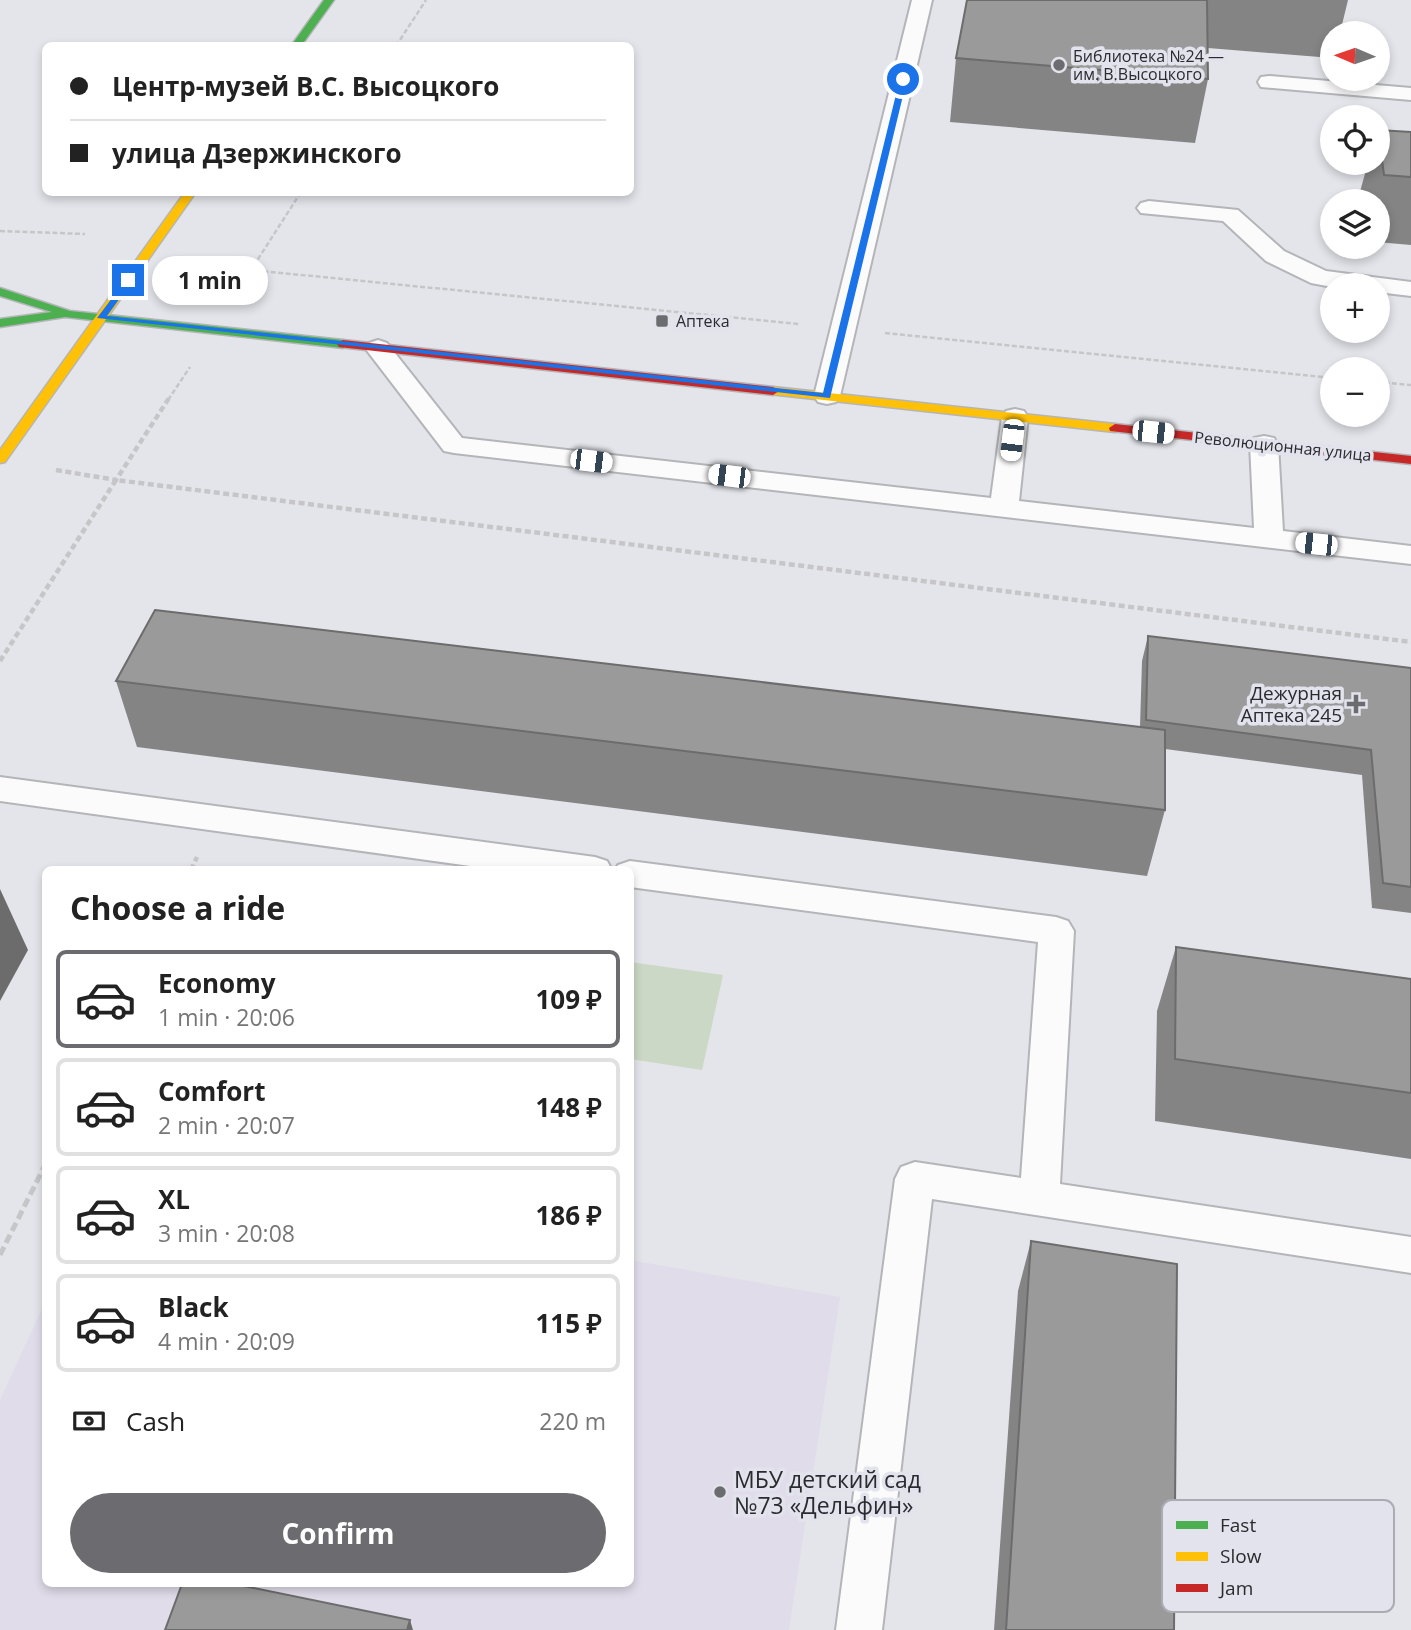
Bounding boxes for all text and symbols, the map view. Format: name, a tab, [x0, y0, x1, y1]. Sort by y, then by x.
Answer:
north arrow	[1320, 21, 1390, 91]
map controls	[1320, 21, 1390, 427]
place label: Библиотека №24 — им. В.Высоцкого	[1073, 45, 1224, 85]
marker: Библиотека №24 — им. В.Высоцкого	[1051, 57, 1067, 73]
route start	[887, 63, 919, 95]
text: Центр-музей В.С. Высоцкого	[112, 68, 499, 104]
button: locate	[1320, 105, 1390, 175]
text: улица Дзержинского	[112, 135, 401, 171]
button: layers	[1320, 189, 1390, 259]
callout: 1 min	[152, 256, 268, 304]
route end	[112, 264, 144, 296]
text: 1 min	[178, 264, 242, 296]
button: +	[1320, 273, 1390, 343]
place label: Аптека	[676, 310, 730, 332]
marker: Аптека	[654, 313, 670, 329]
button: −	[1320, 357, 1390, 427]
car	[1000, 418, 1025, 462]
car	[1132, 419, 1175, 445]
street label: Революционная улица	[1193, 426, 1373, 466]
car	[569, 448, 614, 474]
car	[707, 463, 752, 489]
car	[1295, 531, 1338, 557]
place label: Дежурная Аптека 245	[1241, 680, 1342, 728]
marker: Дежурная Аптека 245	[1348, 696, 1364, 712]
text: Choose a ride	[70, 886, 285, 929]
text: Economy	[158, 965, 276, 1001]
icon: car	[74, 968, 137, 1031]
text: 109 ₽	[536, 981, 602, 1017]
text: 1 min · 20:06	[158, 1001, 295, 1033]
text: Comfort	[158, 1073, 265, 1109]
icon: car	[74, 1076, 137, 1139]
text: 148 ₽	[536, 1089, 602, 1125]
text: 2 min · 20:07	[158, 1109, 295, 1141]
text: XL	[158, 1181, 190, 1217]
icon: car	[74, 1184, 137, 1247]
text: 186 ₽	[536, 1197, 602, 1233]
text: 3 min · 20:08	[158, 1217, 295, 1249]
text: Black	[158, 1289, 229, 1325]
icon: car	[74, 1292, 137, 1355]
text: 115 ₽	[536, 1305, 602, 1341]
text: 4 min · 20:09	[158, 1325, 295, 1357]
icon: cash	[70, 1402, 108, 1440]
text: Cash	[126, 1403, 185, 1439]
text: 220 m	[539, 1405, 606, 1437]
place label: МБУ детский сад №73 «Дельфин»	[734, 1463, 921, 1521]
marker: МБУ детский сад №73 «Дельфин»	[712, 1484, 728, 1500]
button: Confirm	[70, 1493, 606, 1573]
legend	[1162, 1500, 1394, 1612]
text: Fast	[1220, 1512, 1256, 1538]
text: Slow	[1220, 1543, 1262, 1569]
text: Jam	[1218, 1575, 1253, 1601]

